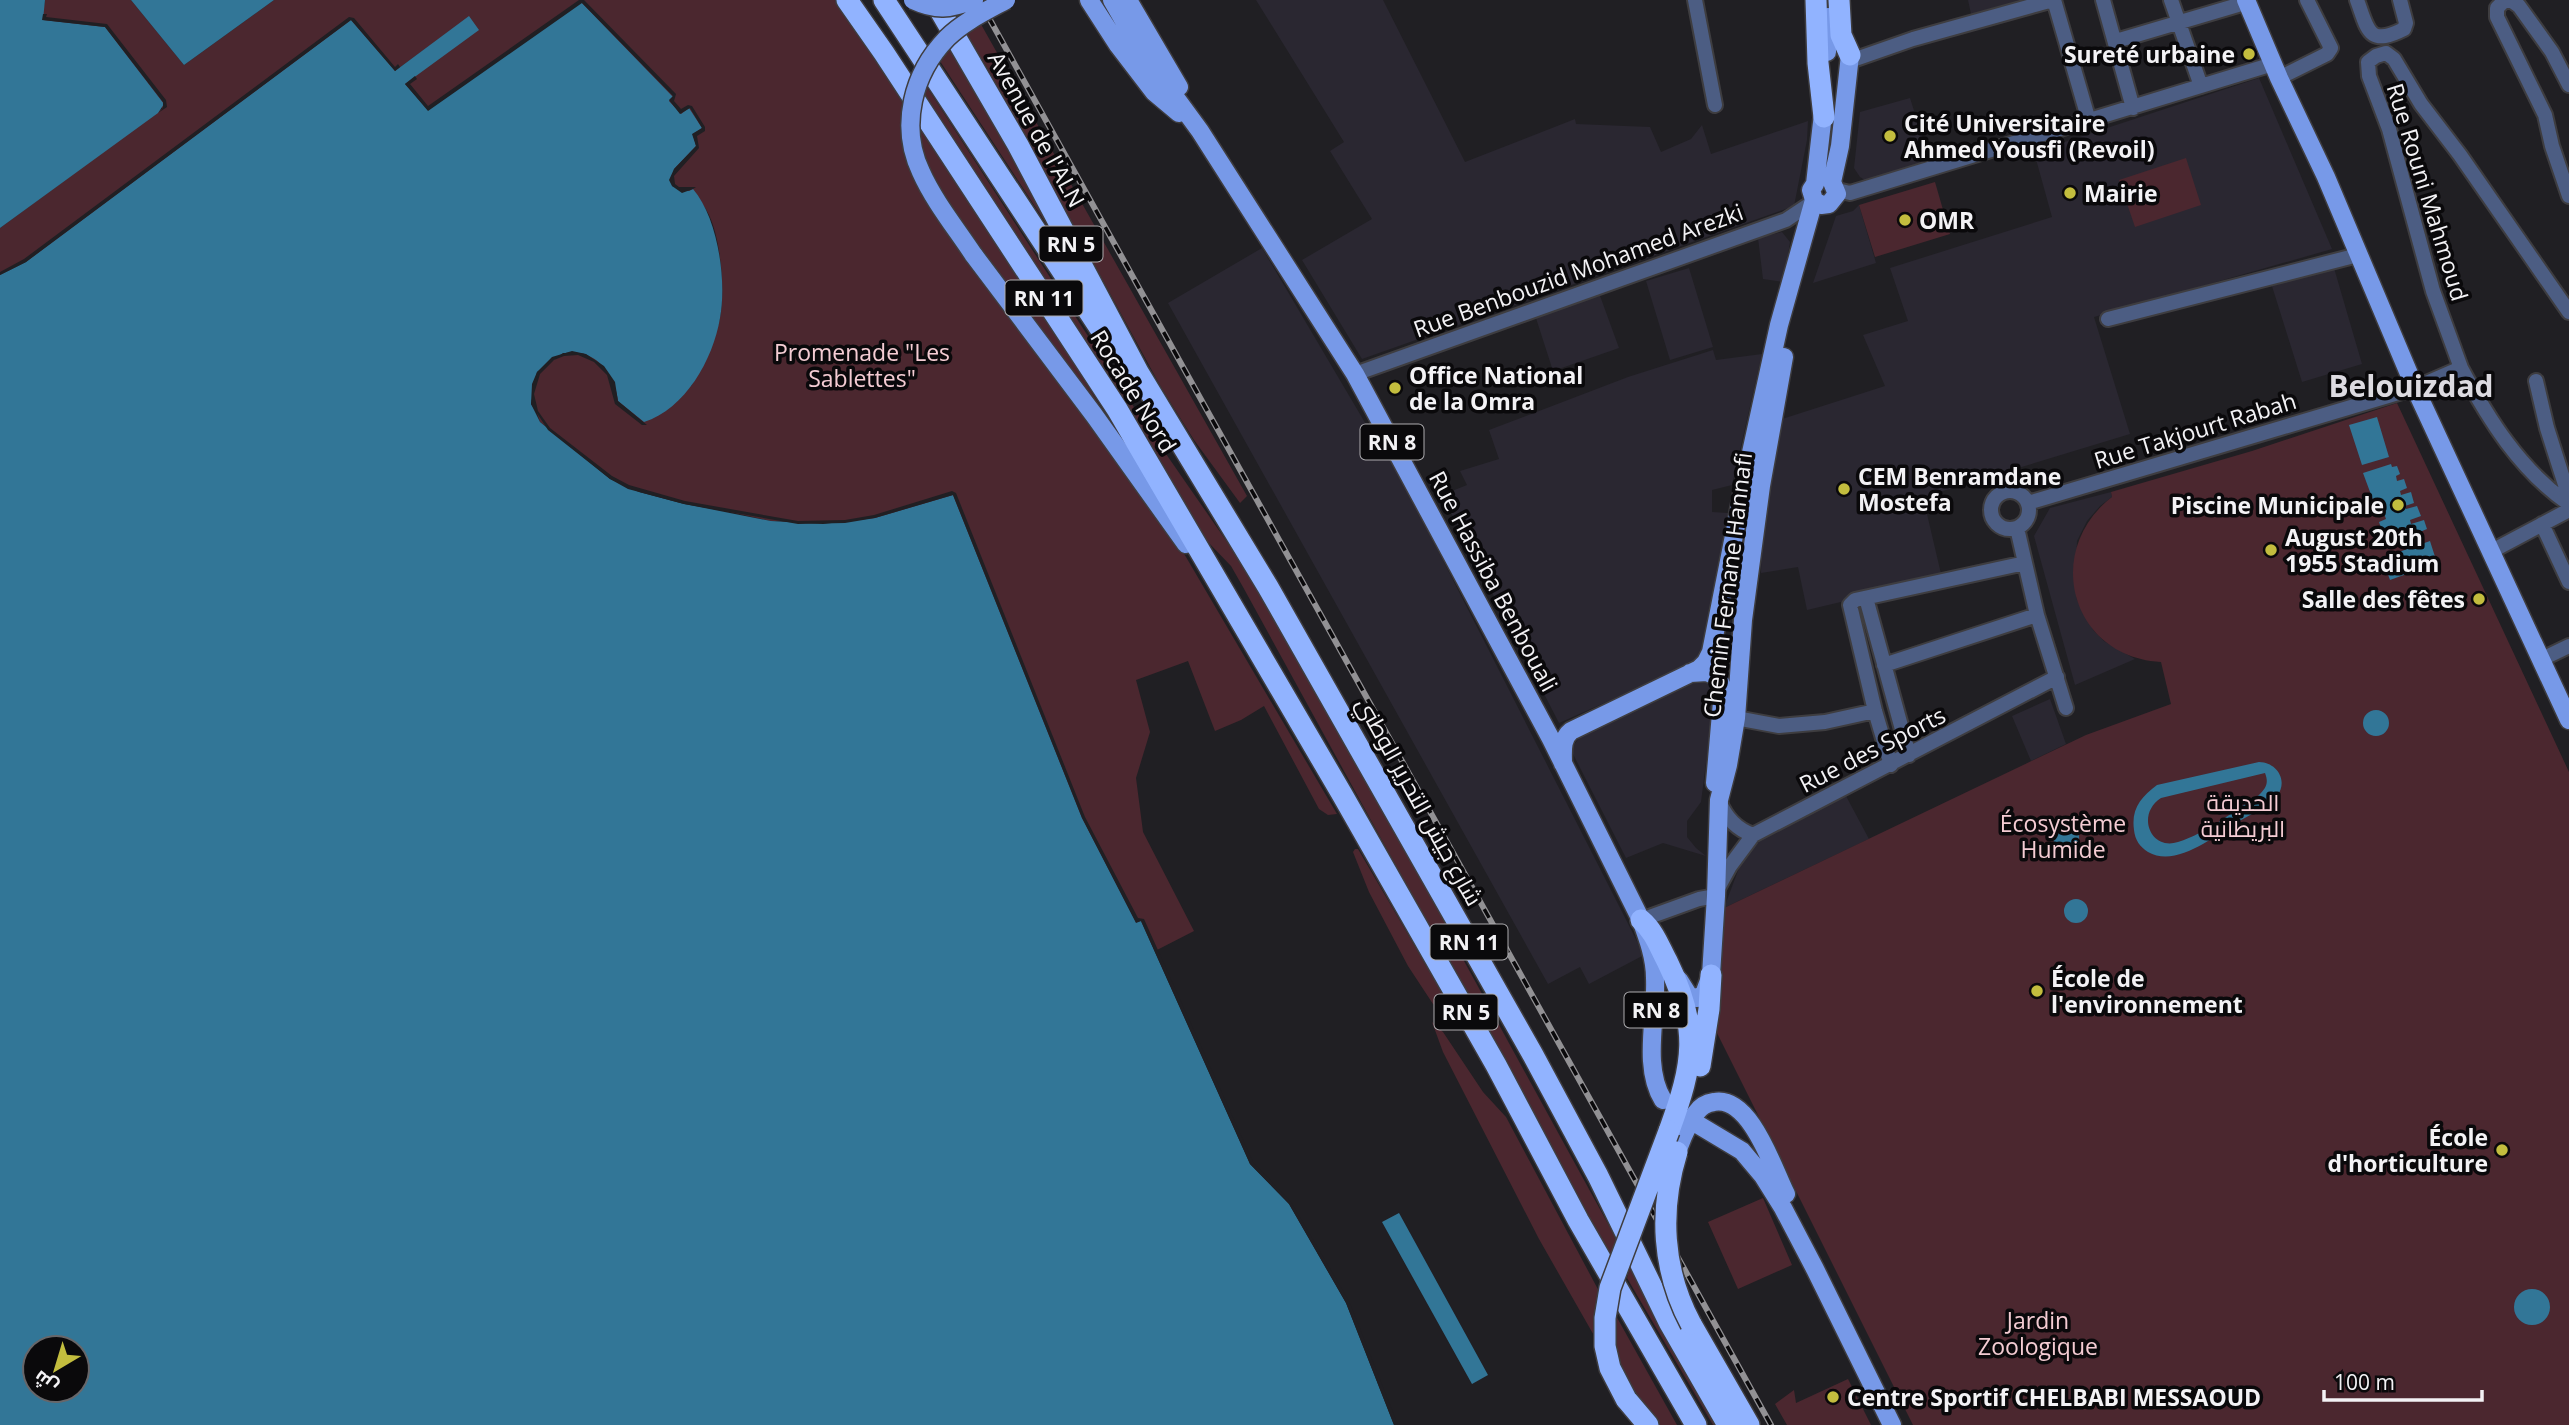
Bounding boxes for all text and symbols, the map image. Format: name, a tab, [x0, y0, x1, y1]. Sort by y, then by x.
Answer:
place label: Sureté urbaine	[2064, 38, 2235, 70]
street label: Avenue de l'ALN	[981, 45, 1093, 213]
marker: Sureté urbaine	[2241, 46, 2257, 62]
street label: Rue Rouni Mahmoud	[2380, 79, 2476, 305]
place label: Cité Universitaire Ahmed Yousfi (Revoil)	[1904, 107, 2154, 165]
marker: Cité Universitaire Ahmed Yousfi (Revoil)	[1882, 128, 1898, 144]
place label: Mairie	[2084, 177, 2158, 209]
marker: Mairie	[2062, 185, 2078, 201]
street label: Rue Benbouzid Mohamed Arezki	[1409, 195, 1747, 345]
place label: OMR	[1919, 204, 1975, 236]
marker: OMR	[1897, 212, 1913, 228]
road number: RN 5	[1040, 226, 1102, 262]
road number: RN 11	[1006, 280, 1082, 316]
street label: Rocade Nord	[1083, 323, 1185, 459]
park label: Promenade "Les Sablettes"	[774, 336, 950, 394]
place label: Office National de la Omra	[1409, 359, 1583, 417]
district label: Belouizdad	[2328, 365, 2494, 406]
marker: Office National de la Omra	[1387, 380, 1403, 396]
street label: Rue Takjourt Rabah	[2090, 384, 2300, 476]
road number: RN 8	[1360, 424, 1424, 460]
street label: Chemin Fernane Hannafi	[1695, 451, 1759, 719]
place label: CEM Benramdane Mostefa	[1858, 460, 2061, 518]
street label: Rue Hassiba Benbouali	[1422, 465, 1566, 697]
marker: CEM Benramdane Mostefa	[1836, 481, 1852, 497]
place label: Piscine Municipale	[2171, 489, 2384, 521]
marker: Piscine Municipale	[2390, 497, 2406, 513]
place label: August 20th 1955 Stadium	[2285, 521, 2439, 579]
marker: August 20th 1955 Stadium	[2263, 542, 2279, 558]
place label: Salle des fêtes	[2302, 583, 2465, 615]
marker: Salle des fêtes	[2471, 591, 2487, 607]
street label: شارع جيش التحرير الوطني	[1347, 691, 1491, 913]
street label: Rue des Sports	[1793, 698, 1951, 800]
park label: الحديقة البريطانية	[2201, 786, 2285, 844]
park label: Écosystème Humide	[2000, 807, 2126, 865]
road number: RN 11	[1430, 925, 1508, 960]
place label: École de l'environnement	[2051, 962, 2243, 1020]
marker: École de l'environnement	[2029, 983, 2045, 999]
road number: RN 8	[1624, 992, 1688, 1028]
road number: RN 5	[1434, 995, 1498, 1030]
place label: École d'horticulture	[2327, 1121, 2488, 1179]
marker: École d'horticulture	[2494, 1142, 2510, 1158]
park label: Jardin Zoologique	[1978, 1304, 2098, 1362]
north arrow	[21, 1334, 91, 1404]
scale bar	[2324, 1358, 2482, 1402]
text: ش	[28, 1365, 63, 1400]
text: 100 m	[2334, 1368, 2395, 1396]
place label: Centre Sportif CHELBABI MESSAOUD	[1847, 1381, 2261, 1413]
marker: Centre Sportif CHELBABI MESSAOUD	[1825, 1389, 1841, 1405]

